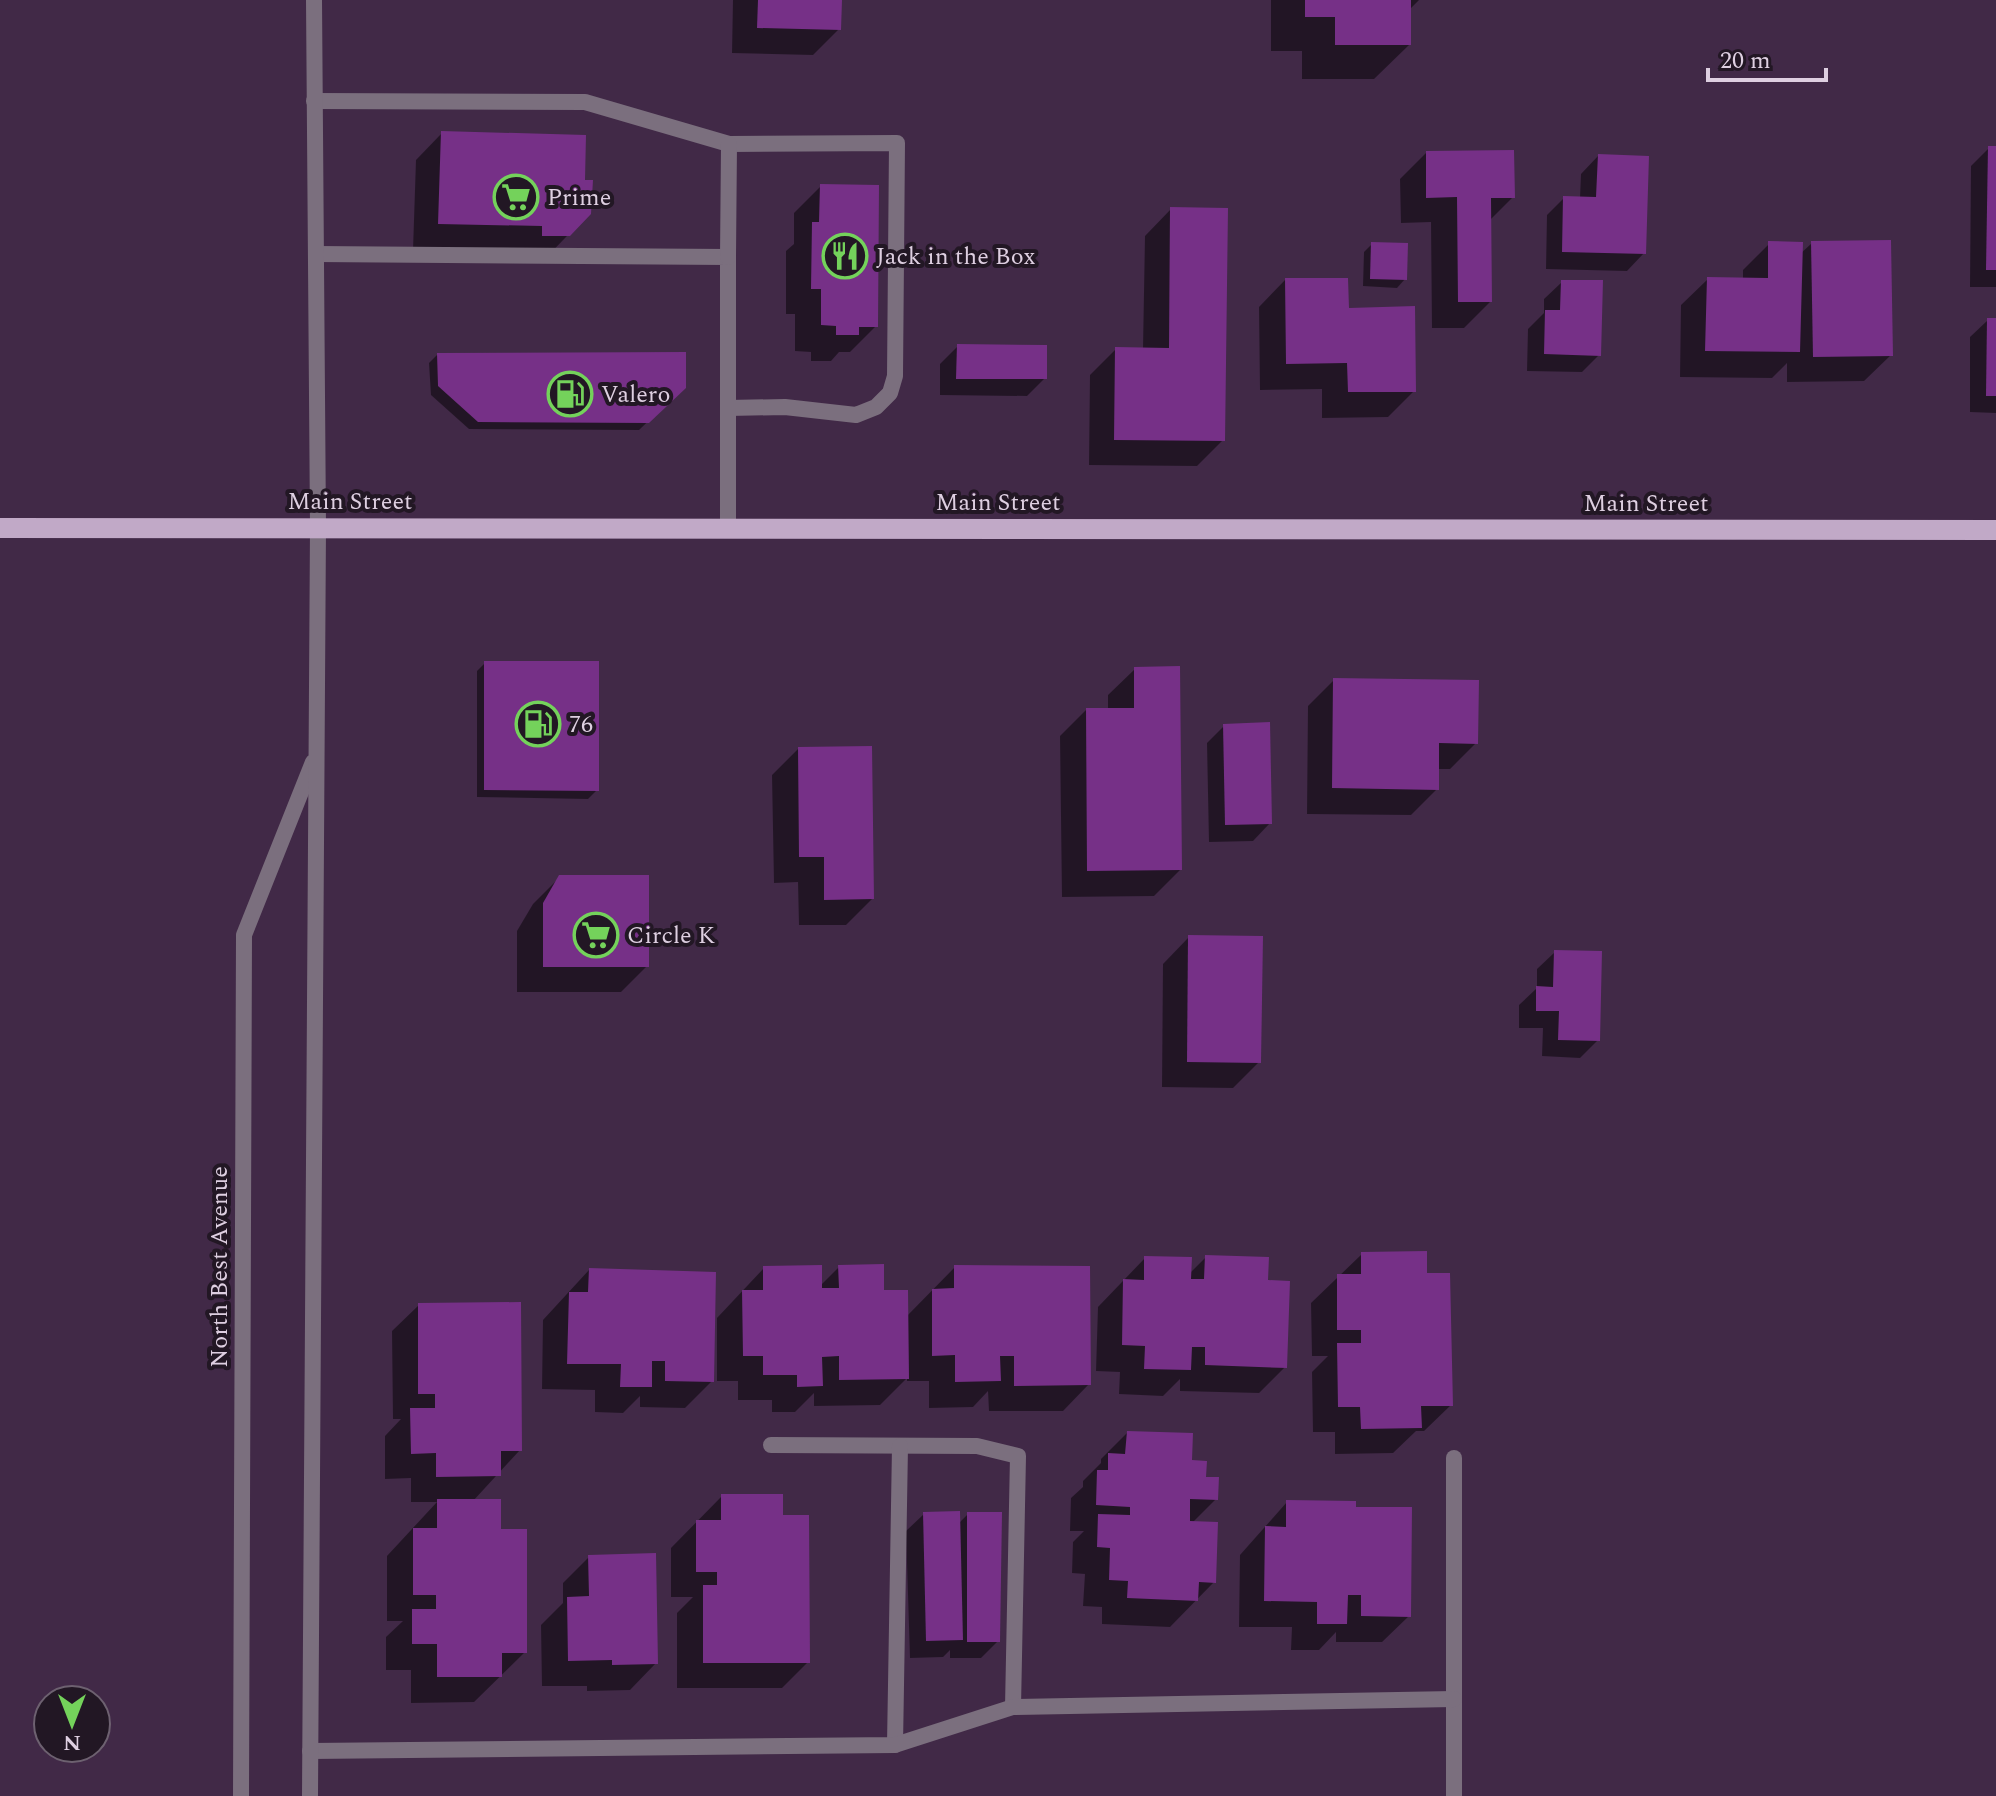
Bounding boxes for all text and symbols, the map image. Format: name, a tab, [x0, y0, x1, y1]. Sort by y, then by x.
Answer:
scale bar	[1708, 32, 1826, 82]
text: 20 m	[1720, 43, 1771, 79]
supermarket icon: Prime	[492, 173, 540, 221]
place label: Prime	[547, 180, 611, 216]
restaurant icon: Jack in the Box	[821, 232, 869, 280]
place label: Jack in the Box	[876, 239, 1036, 275]
fuel station icon: Valero	[546, 370, 594, 418]
place label: Valero	[601, 377, 670, 413]
street label: Main Street	[287, 484, 413, 520]
street label: Main Street	[935, 485, 1061, 521]
street label: Main Street	[1583, 486, 1709, 522]
fuel station icon: 76	[514, 700, 562, 748]
place label: 76	[569, 707, 593, 743]
supermarket icon: Circle K	[572, 911, 620, 959]
place label: Circle K	[627, 918, 715, 954]
street label: North Best Avenue	[202, 1166, 238, 1368]
north arrow	[32, 1684, 112, 1764]
text: N	[63, 1726, 81, 1759]

